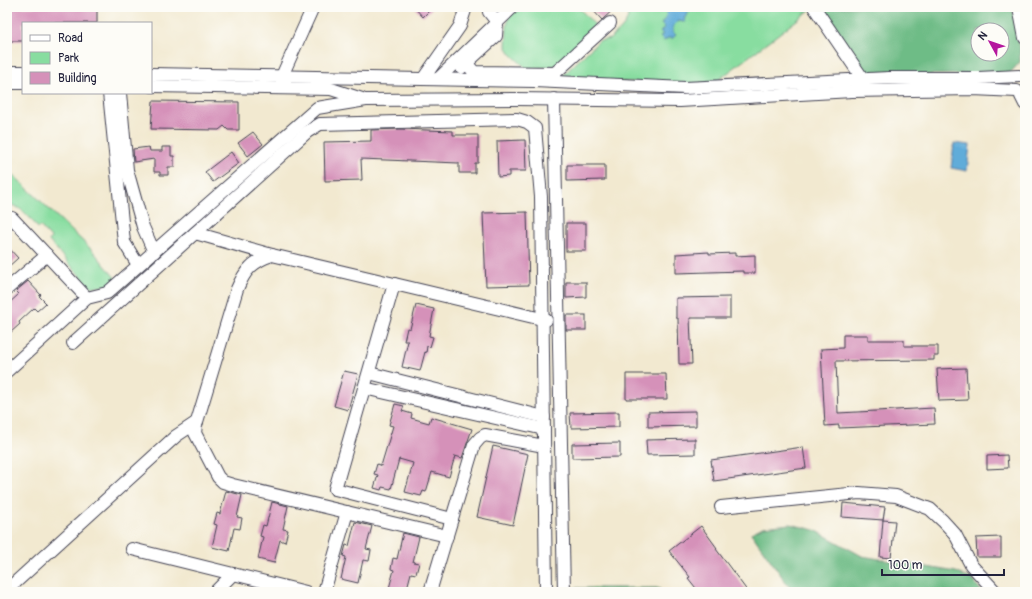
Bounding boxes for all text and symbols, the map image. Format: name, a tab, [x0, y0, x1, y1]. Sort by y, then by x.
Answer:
legend	[22, 22, 152, 94]
north arrow	[970, 22, 1010, 62]
text: N	[975, 28, 990, 43]
text: Road	[58, 31, 83, 46]
text: Park	[58, 51, 79, 66]
text: Building	[58, 71, 97, 86]
scale bar	[882, 551, 1004, 577]
text: 100 m	[888, 558, 923, 573]

